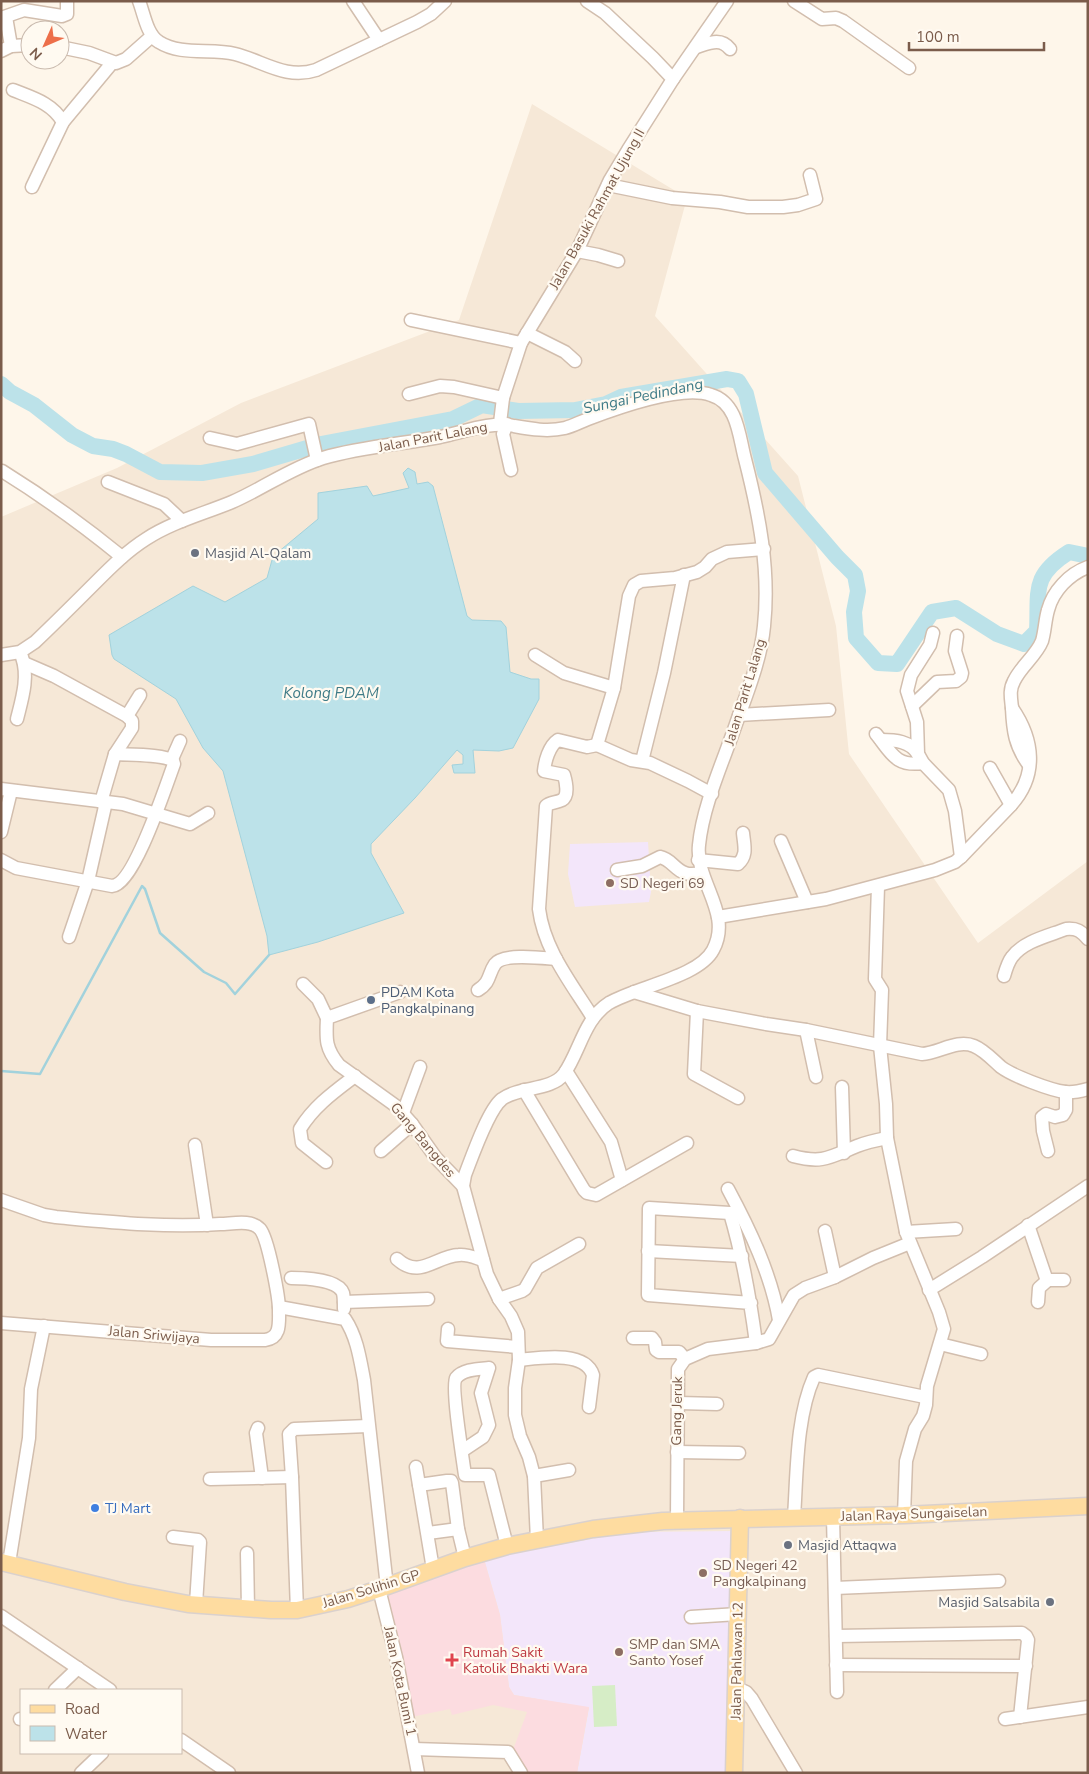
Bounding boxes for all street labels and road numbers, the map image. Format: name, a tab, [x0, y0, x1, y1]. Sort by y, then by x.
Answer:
street label: Jalan Basuki Rahmat Ujung II	[544, 125, 649, 294]
street label: Jalan Parit Lalang	[376, 417, 489, 457]
street label: Jalan Parit Lalang	[719, 636, 770, 749]
street label: Gang Bangdes	[386, 1098, 460, 1182]
street label: Jalan Sriwijaya	[106, 1321, 201, 1348]
street label: Gang Jeruk	[667, 1375, 687, 1446]
street label: Jalan Raya Sungaiselan	[839, 1502, 988, 1526]
street label: Jalan Solihin GP	[319, 1565, 422, 1613]
street label: Jalan Pahlawan 12	[726, 1602, 748, 1721]
street label: Jalan Kota Bumi 1	[379, 1623, 421, 1738]

